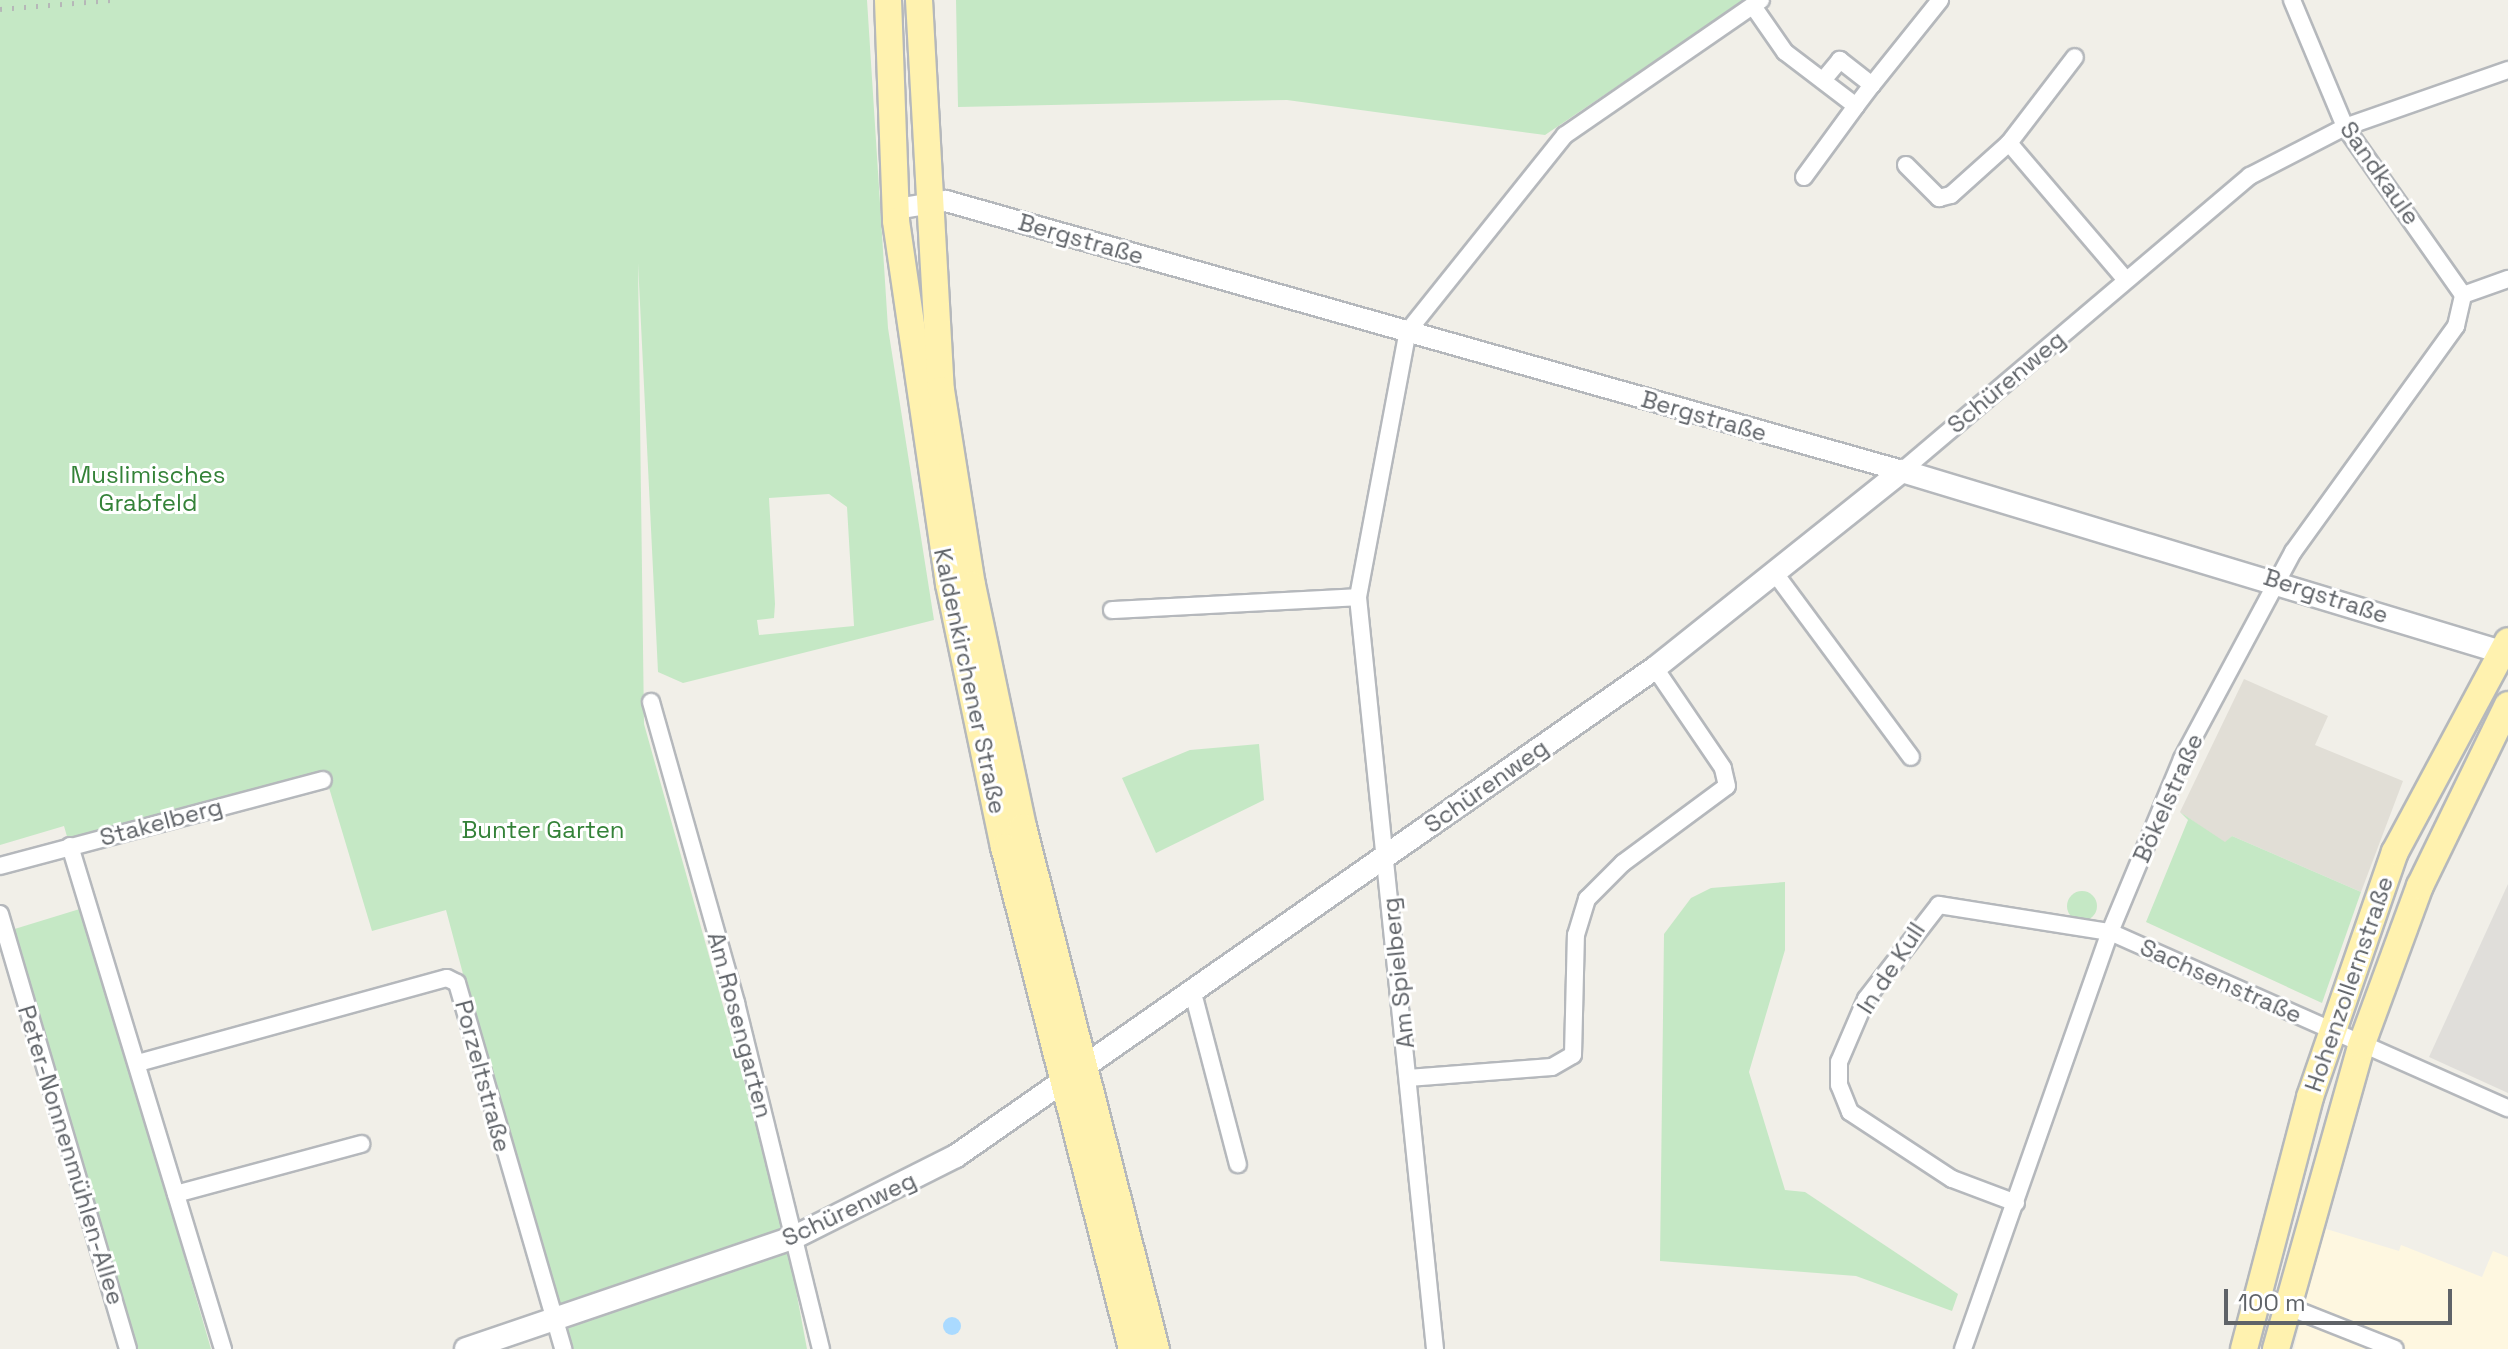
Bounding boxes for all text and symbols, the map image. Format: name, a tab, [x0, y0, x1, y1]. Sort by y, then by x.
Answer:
street label: Sandkaule	[2334, 116, 2426, 230]
street label: Bergstraße	[1015, 207, 1147, 271]
street label: Schürenweg	[1941, 325, 2071, 439]
street label: Bergstraße	[1638, 384, 1770, 448]
park label: Muslimisches Grabfeld	[71, 461, 225, 517]
street label: Kaldenkirchener Straße	[928, 545, 1012, 817]
street label: Bergstraße	[2260, 562, 2392, 630]
street label: Bökelstraße	[2127, 729, 2209, 867]
street label: Schürenweg	[1419, 733, 1553, 839]
street label: Stakelberg	[97, 792, 225, 852]
park label: Bunter Garten	[461, 816, 625, 844]
street label: Hohenzollernstraße	[2299, 872, 2399, 1096]
street label: Am Spielberg	[1376, 896, 1420, 1050]
street label: In de Kull	[1851, 917, 1931, 1019]
street label: Am Rosengarten	[701, 929, 779, 1121]
street label: Sachsenstraße	[2136, 932, 2306, 1030]
street label: Porzeltstraße	[449, 997, 517, 1155]
street label: Peter-Nonnenmühlen-Allee	[12, 1002, 130, 1308]
street label: Schürenweg	[778, 1165, 920, 1253]
scale bar	[2228, 1273, 2456, 1323]
text: 100 m	[2238, 1287, 2306, 1318]

